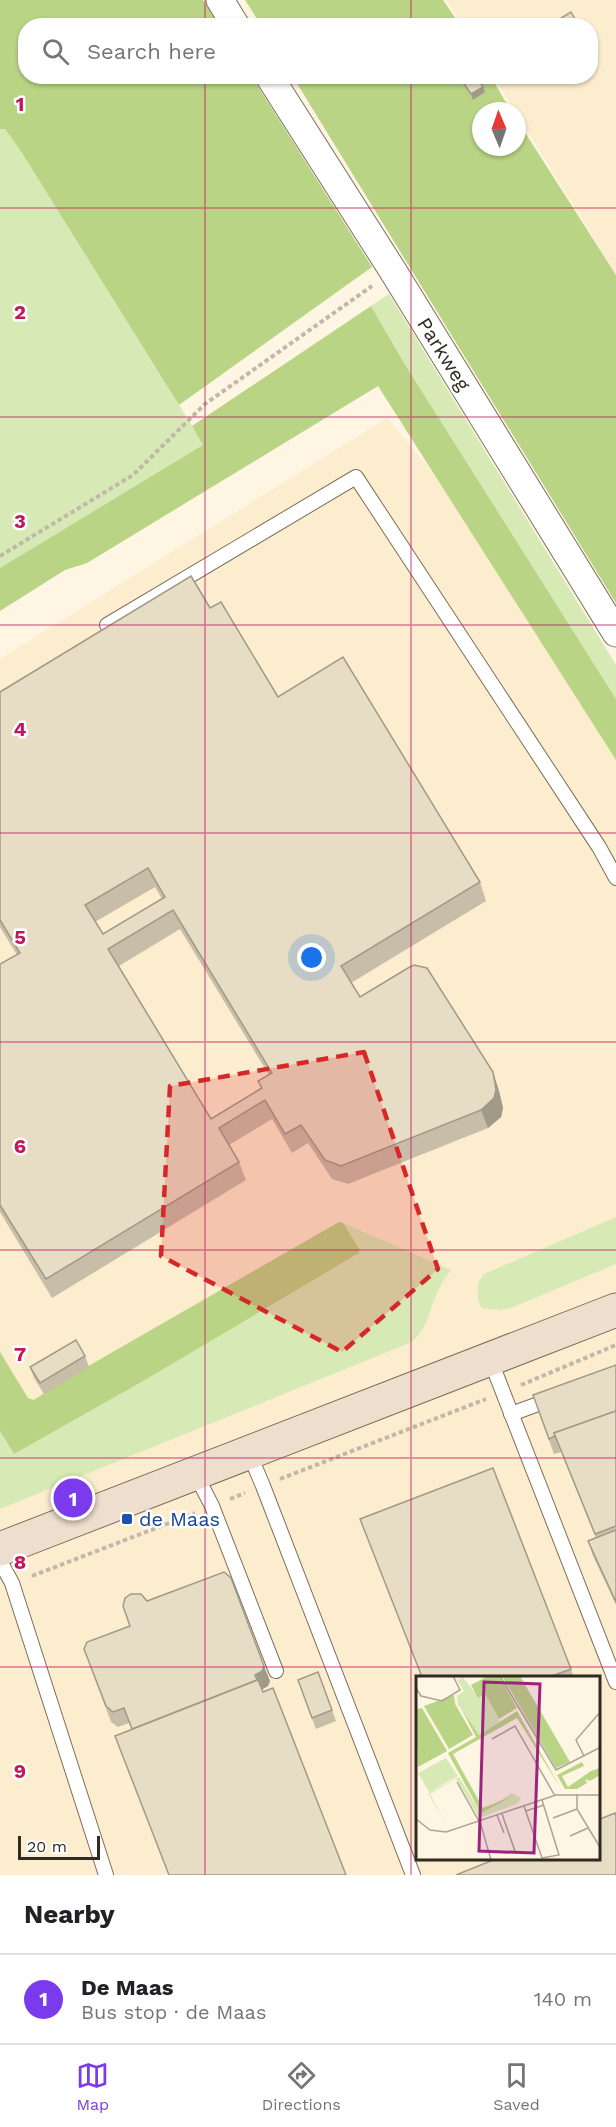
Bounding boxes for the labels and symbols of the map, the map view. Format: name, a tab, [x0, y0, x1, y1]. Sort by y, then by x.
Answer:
text: 1	[16, 92, 24, 116]
north arrow	[472, 102, 526, 156]
text: 2	[14, 300, 26, 324]
street label: Parkweg	[412, 313, 476, 395]
text: 3	[14, 509, 26, 533]
text: 4	[14, 717, 27, 741]
text: 5	[14, 925, 26, 949]
your location	[297, 943, 326, 972]
text: 6	[14, 1134, 26, 1158]
text: 7	[14, 1342, 26, 1366]
pin: 1	[54, 1476, 92, 1520]
place label: de Maas	[139, 1507, 220, 1531]
marker: de Maas	[120, 1512, 134, 1526]
text: 8	[14, 1550, 26, 1574]
inset map	[416, 1676, 601, 1860]
text: 9	[14, 1759, 26, 1783]
scale bar	[18, 1833, 100, 1860]

